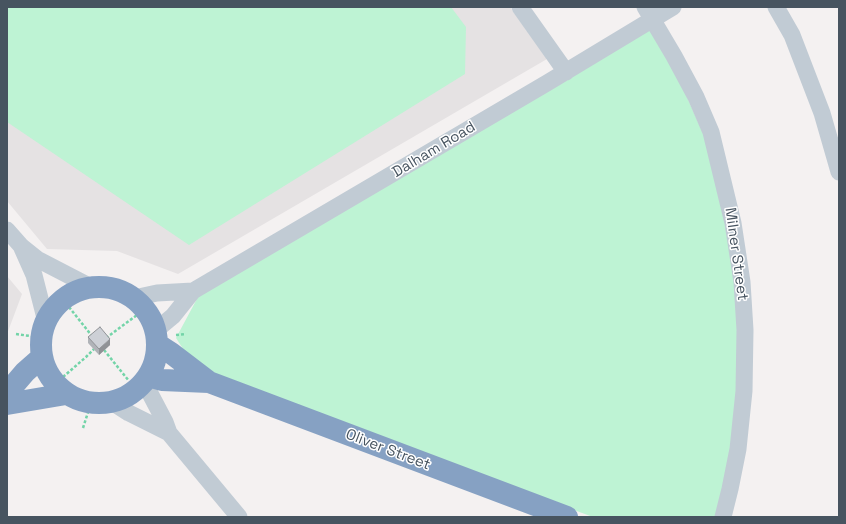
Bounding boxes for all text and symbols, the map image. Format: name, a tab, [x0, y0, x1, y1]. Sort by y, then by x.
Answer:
street label: Dalham Road	[389, 118, 479, 182]
street label: Milner Street	[721, 206, 751, 302]
street label: Oliver Street	[343, 426, 433, 474]

